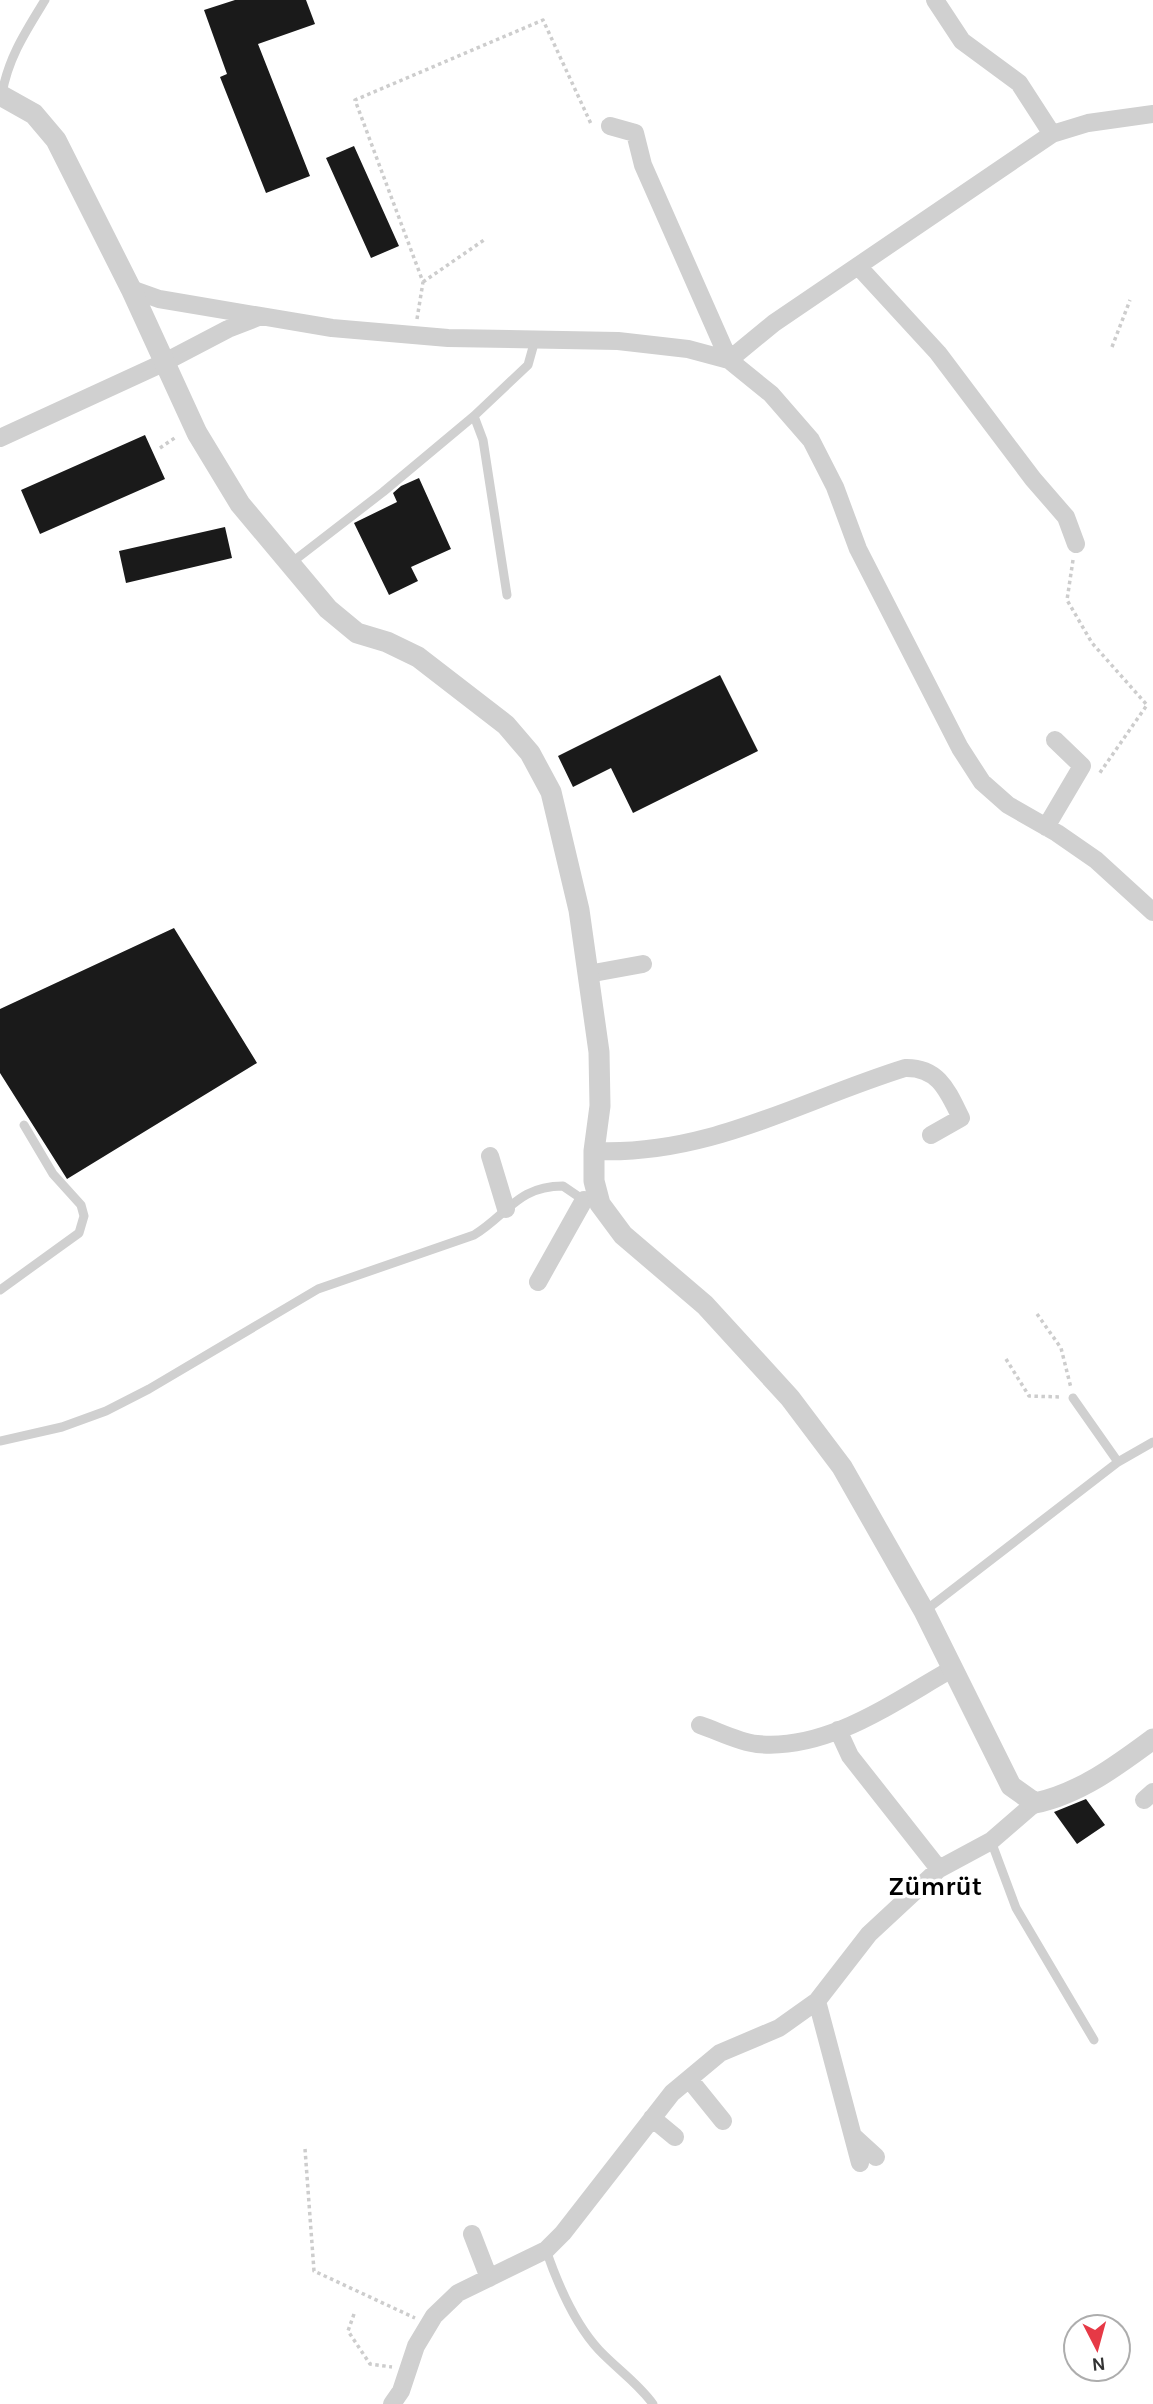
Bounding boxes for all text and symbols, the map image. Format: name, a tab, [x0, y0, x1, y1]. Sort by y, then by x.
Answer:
district label: Zümrüt	[888, 1871, 982, 1902]
north arrow	[1062, 2313, 1132, 2383]
text: N	[1091, 2352, 1107, 2376]

